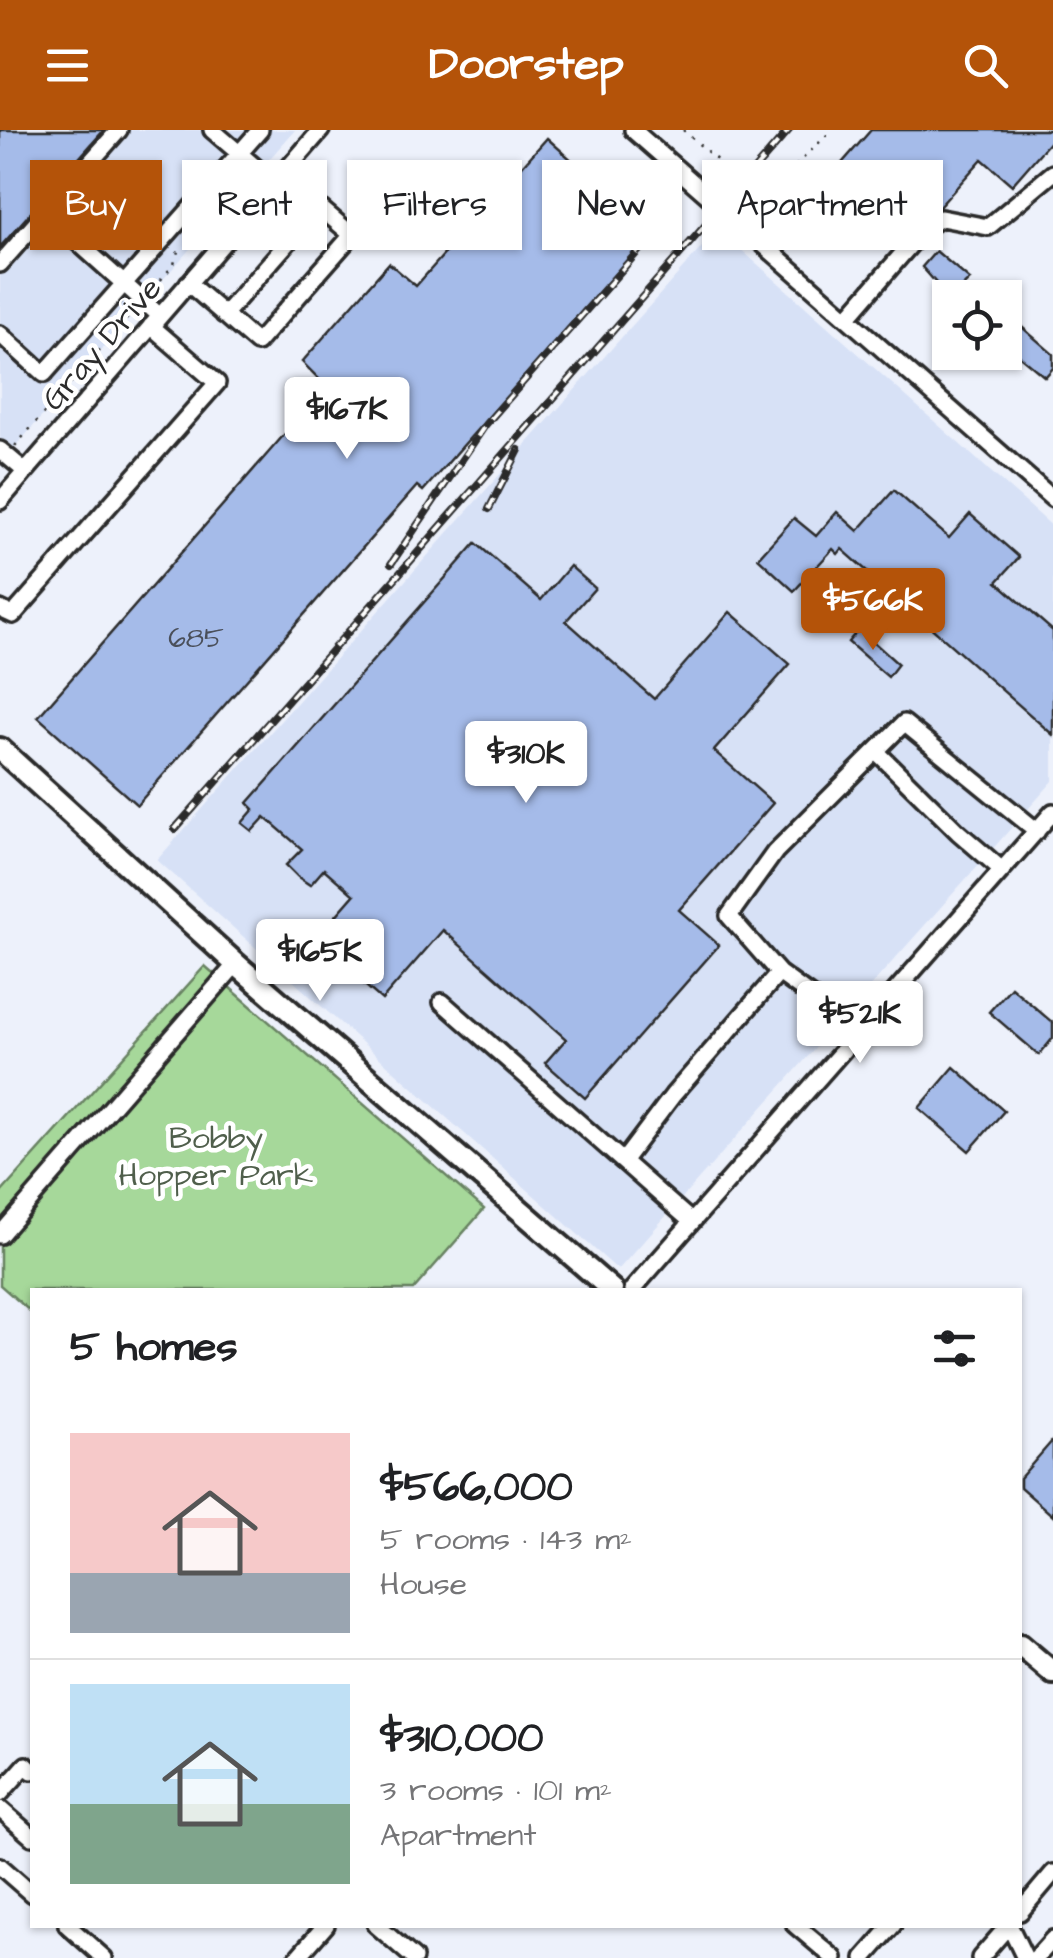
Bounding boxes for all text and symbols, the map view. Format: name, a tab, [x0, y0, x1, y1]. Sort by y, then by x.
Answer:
text: Doorstep	[429, 34, 624, 96]
icon: menu	[40, 38, 95, 93]
icon: search	[958, 38, 1013, 93]
chip: Buy	[30, 160, 162, 250]
chip: Rent	[182, 160, 327, 250]
chip: Filters	[347, 160, 522, 250]
chip: New	[542, 160, 682, 250]
chip: Apartment	[702, 160, 943, 250]
street label: Gray Drive	[31, 267, 173, 420]
map controls	[932, 280, 1022, 370]
button: locate	[932, 280, 1022, 370]
pin: $167K	[277, 377, 417, 462]
text: $167K	[306, 387, 388, 432]
pin: $566K	[803, 568, 943, 653]
text: $566K	[823, 578, 923, 623]
house number: 685	[168, 619, 224, 658]
pin: $310K	[456, 721, 596, 806]
text: $310K	[487, 731, 565, 776]
pin: $165K	[250, 919, 390, 1004]
text: $165K	[278, 929, 362, 974]
pin: $521K	[790, 981, 930, 1066]
text: $521K	[819, 991, 901, 1036]
park label: Bobby Hopper Park	[119, 1116, 314, 1198]
text: 5 homes	[70, 1319, 237, 1377]
icon: filters	[927, 1321, 982, 1376]
text: $566,000	[380, 1459, 573, 1517]
icon: home	[150, 1473, 270, 1593]
text: 5 rooms · 143 m²	[380, 1517, 632, 1562]
text: House	[380, 1562, 467, 1607]
text: $310,000	[380, 1710, 544, 1768]
icon: home	[150, 1724, 270, 1844]
text: 3 rooms · 101 m²	[380, 1768, 612, 1813]
text: Apartment	[380, 1813, 536, 1858]

